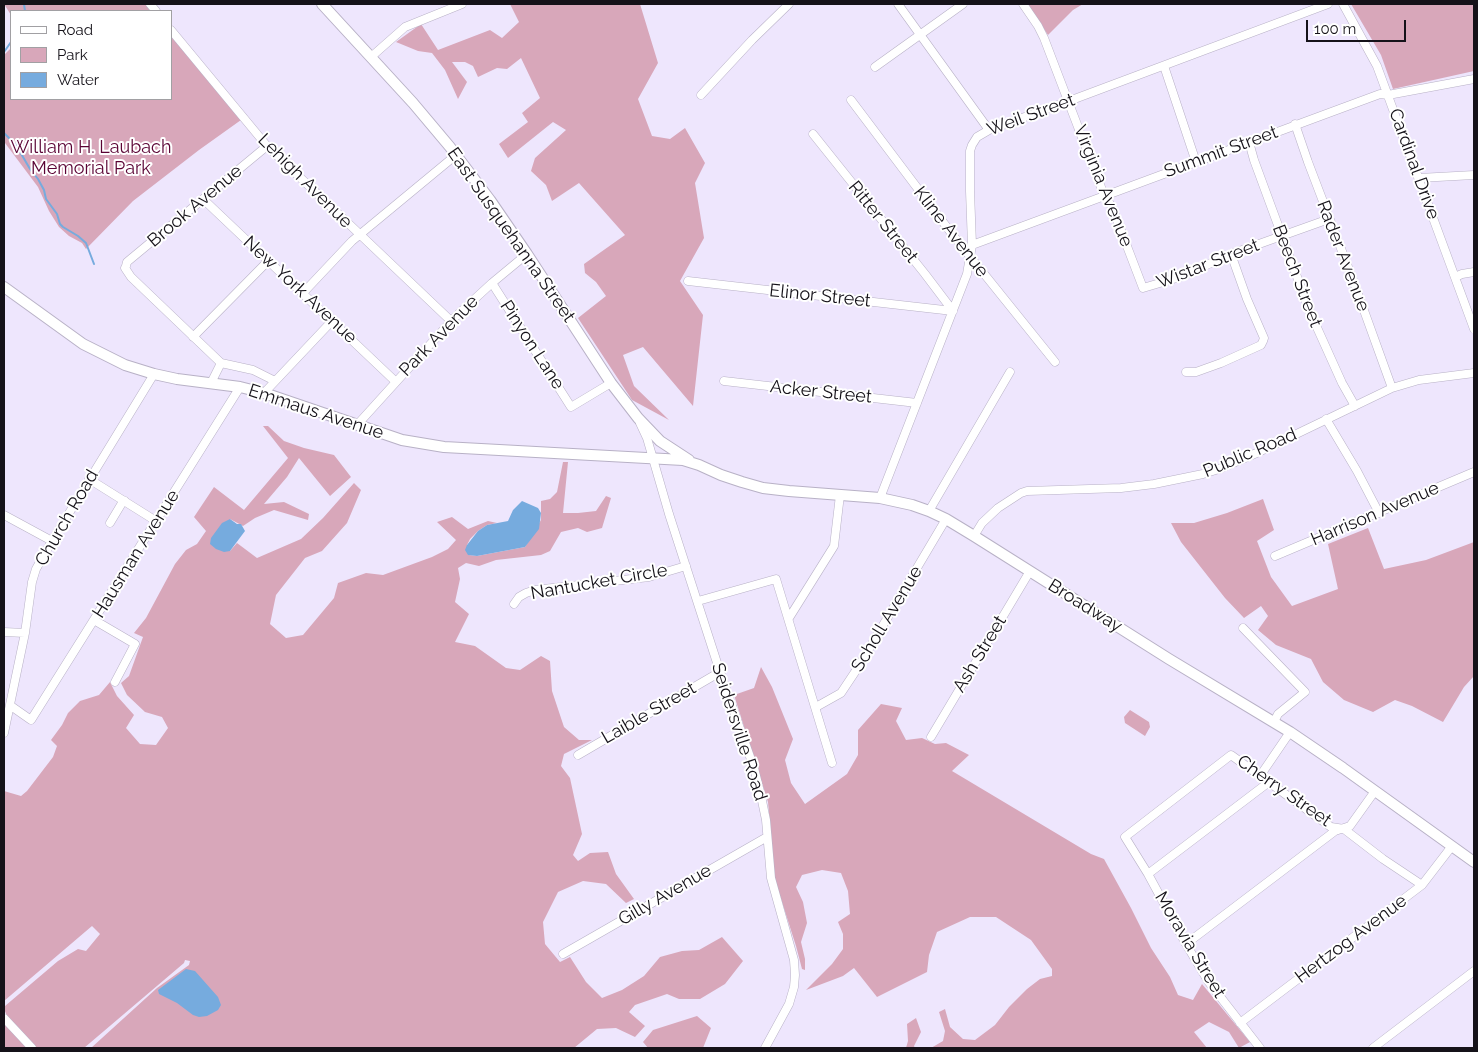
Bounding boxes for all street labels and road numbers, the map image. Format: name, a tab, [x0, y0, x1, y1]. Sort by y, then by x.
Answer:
street label: Weil Street	[984, 89, 1078, 141]
street label: Cardinal Drive	[1384, 106, 1444, 222]
street label: Summit Street	[1161, 121, 1281, 183]
street label: Virginia Avenue	[1069, 122, 1137, 250]
street label: Lehigh Avenue	[253, 129, 357, 233]
street label: East Susquehanna Street	[442, 143, 580, 327]
street label: Brook Avenue	[143, 160, 247, 252]
street label: Ritter Street	[843, 177, 923, 267]
street label: Kline Avenue	[909, 182, 993, 282]
street label: Rader Avenue	[1312, 197, 1374, 315]
street label: Beech Street	[1268, 222, 1326, 330]
street label: New York Avenue	[239, 232, 361, 348]
street label: Wistar Street	[1154, 235, 1262, 293]
street label: Elinor Street	[768, 280, 872, 312]
street label: Park Avenue	[395, 291, 483, 381]
street label: Pinyon Lane	[495, 296, 569, 394]
street label: Acker Street	[769, 376, 873, 408]
street label: Emmaus Avenue	[246, 380, 386, 444]
street label: Public Road	[1200, 424, 1300, 482]
street label: Church Road	[31, 466, 103, 570]
street label: Harrison Avenue	[1308, 477, 1442, 551]
street label: Hausman Avenue	[88, 486, 184, 622]
street label: Nantucket Circle	[529, 559, 669, 605]
street label: Scholl Avenue	[847, 562, 927, 676]
street label: Broadway	[1044, 575, 1126, 637]
street label: Ash Street	[949, 612, 1011, 696]
street label: Seidersville Road	[707, 660, 771, 804]
street label: Laible Street	[598, 677, 700, 749]
street label: Cherry Street	[1233, 751, 1335, 831]
street label: Gilly Avenue	[615, 860, 715, 930]
street label: Moravia Street	[1150, 888, 1230, 1002]
street label: Hertzog Avenue	[1291, 890, 1411, 988]

